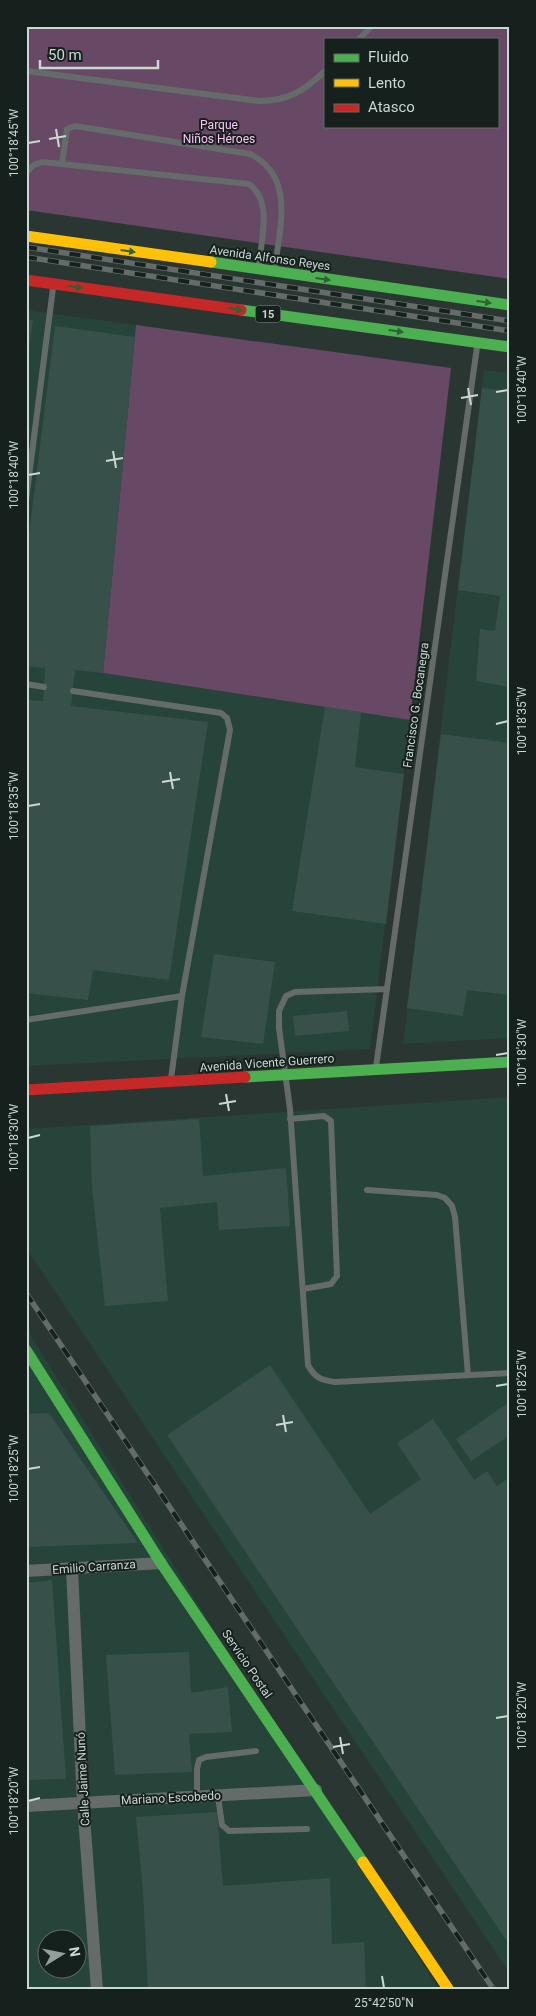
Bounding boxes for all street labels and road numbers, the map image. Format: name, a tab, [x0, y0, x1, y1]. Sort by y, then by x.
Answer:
street label: Avenida Alfonso Reyes	[209, 243, 331, 273]
road number: 15	[256, 306, 280, 322]
street label: Francisco G. Bocanegra	[400, 641, 432, 769]
street label: Avenida Vicente Guerrero	[199, 1051, 335, 1075]
street label: Emilio Carranza	[52, 1557, 136, 1577]
street label: Servicio Postal	[219, 1627, 275, 1701]
street label: Calle Jaime Nunó	[74, 1731, 92, 1826]
street label: Mariano Escobedo	[121, 1788, 221, 1808]

